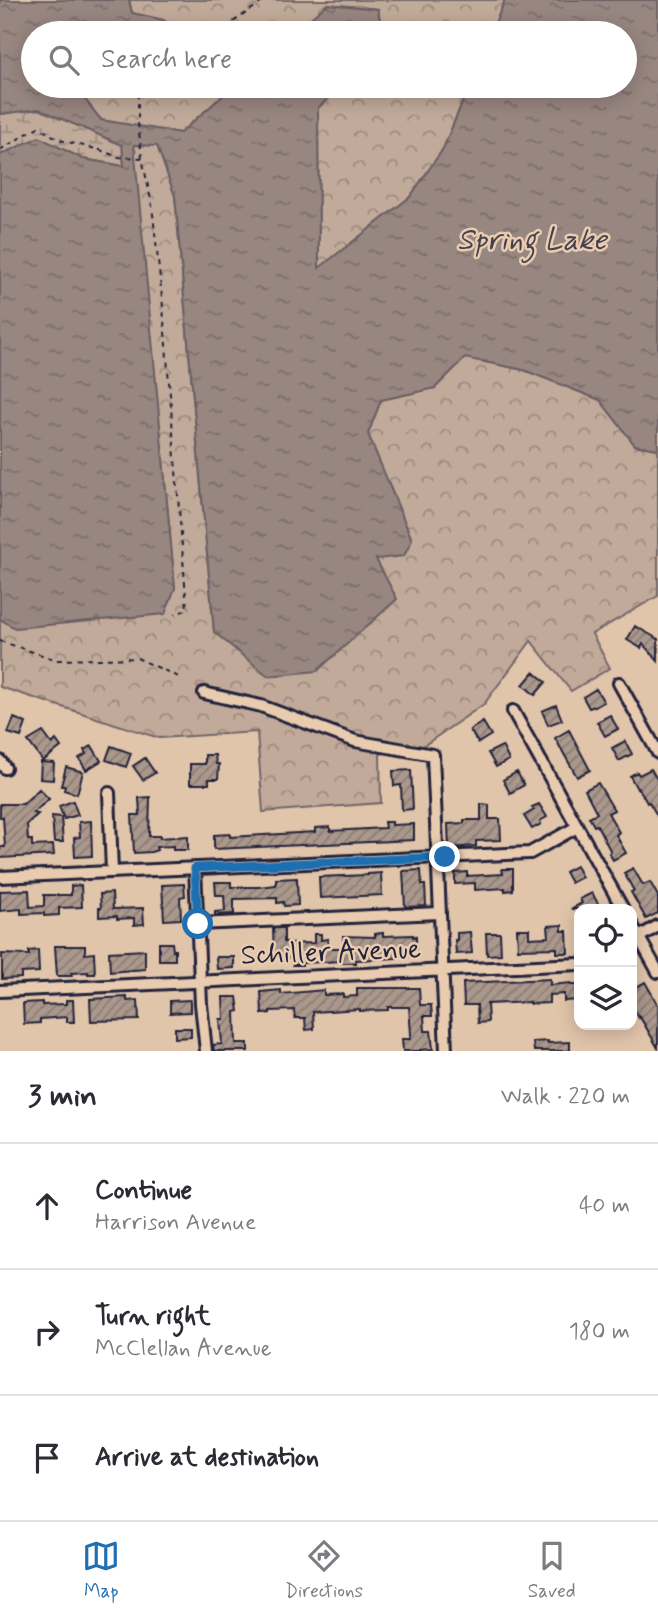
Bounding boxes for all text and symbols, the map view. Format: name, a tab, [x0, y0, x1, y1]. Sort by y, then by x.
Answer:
search box	[21, 21, 637, 98]
icon: search	[45, 41, 83, 79]
text: Search here	[101, 43, 232, 77]
water label: Spring Lake	[457, 221, 608, 264]
route end	[429, 841, 460, 872]
map controls	[574, 904, 637, 1030]
button: locate	[574, 904, 637, 967]
route start	[182, 908, 213, 939]
street label: Schiller Avenue	[240, 931, 422, 975]
button: layers	[574, 967, 637, 1030]
text: 3 min	[28, 1077, 97, 1116]
text: Walk · 220 m	[501, 1082, 630, 1112]
text: Continue	[95, 1174, 192, 1208]
icon: ahead	[28, 1187, 66, 1225]
text: 40 m	[579, 1191, 630, 1221]
text: Harrison Avenue	[95, 1208, 256, 1238]
text: Turn right	[95, 1300, 211, 1334]
icon: right	[28, 1313, 66, 1351]
text: 180 m	[569, 1317, 630, 1347]
text: McClellan Avenue	[95, 1334, 271, 1364]
icon: arrive	[28, 1439, 66, 1477]
text: Arrive at destination	[95, 1441, 319, 1475]
tab: Map	[82, 1537, 120, 1604]
tab: Directions	[285, 1537, 363, 1604]
tab: Saved	[528, 1537, 576, 1604]

